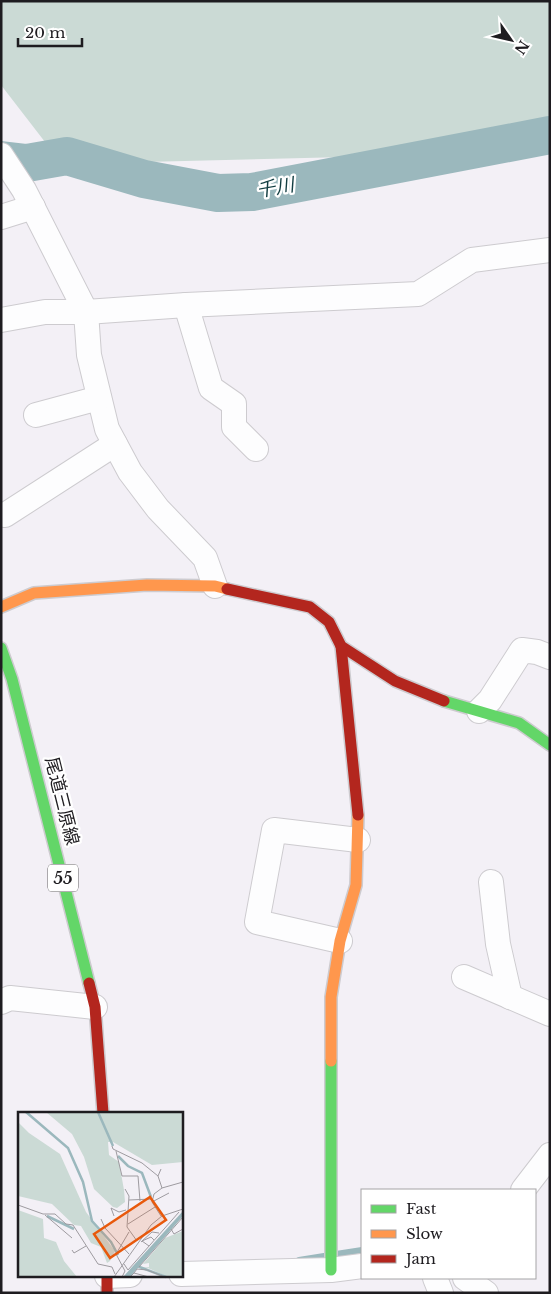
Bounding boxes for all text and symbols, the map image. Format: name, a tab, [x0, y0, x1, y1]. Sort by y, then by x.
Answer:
scale bar	[18, 15, 81, 47]
north arrow	[486, 15, 536, 65]
text: 20 m	[25, 23, 65, 42]
text: N	[511, 37, 533, 58]
water label: 千川	[254, 173, 298, 202]
street label: 尾道三原線	[40, 755, 84, 847]
road number: 55	[48, 864, 78, 891]
inset map	[18, 1112, 182, 1276]
legend	[361, 1189, 536, 1279]
text: Fast	[406, 1199, 437, 1218]
text: Slow	[406, 1224, 443, 1243]
text: Jam	[404, 1249, 436, 1268]

